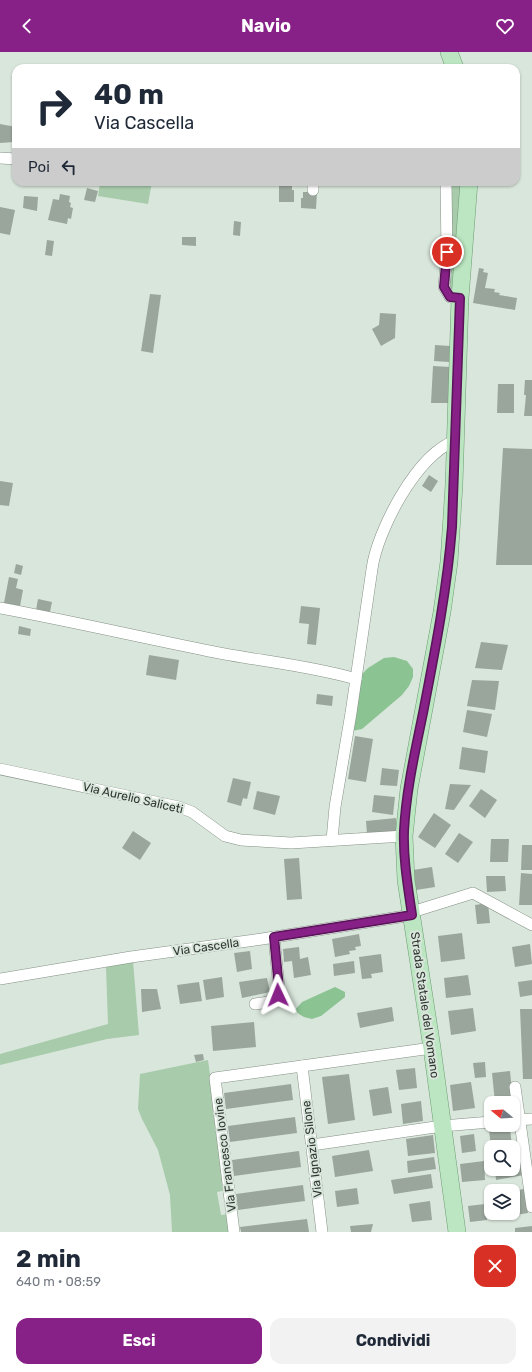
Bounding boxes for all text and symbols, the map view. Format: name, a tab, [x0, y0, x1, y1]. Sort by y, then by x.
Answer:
icon: back	[16, 15, 38, 37]
text: Navio	[241, 15, 291, 37]
icon: heart	[494, 15, 516, 37]
text: 40 m	[94, 78, 164, 111]
icon: right	[28, 80, 80, 132]
text: Via Cascella	[94, 112, 194, 134]
icon: left	[58, 156, 80, 178]
text: Poi	[28, 158, 50, 176]
pin	[430, 235, 464, 269]
icon: arrive	[436, 241, 458, 263]
street label: Via Aurelio Saliceti	[81, 780, 185, 816]
street label: Strada Statale del Vomano	[408, 931, 442, 1079]
street label: Via Cascella	[172, 935, 240, 959]
position arrow	[257, 974, 299, 1016]
north arrow	[484, 1096, 520, 1132]
map controls	[484, 1096, 520, 1220]
street label: Via Francesco Iovine	[211, 1097, 239, 1213]
street label: Via Ignazio Silone	[299, 1099, 325, 1198]
button: search	[484, 1140, 520, 1176]
button: layers	[484, 1184, 520, 1220]
text: 2 min	[16, 1245, 81, 1273]
button: close	[474, 1245, 516, 1287]
text: 640 m · 08:59	[16, 1274, 101, 1289]
button: Esci	[16, 1318, 262, 1364]
button: Condividi	[270, 1318, 516, 1364]

